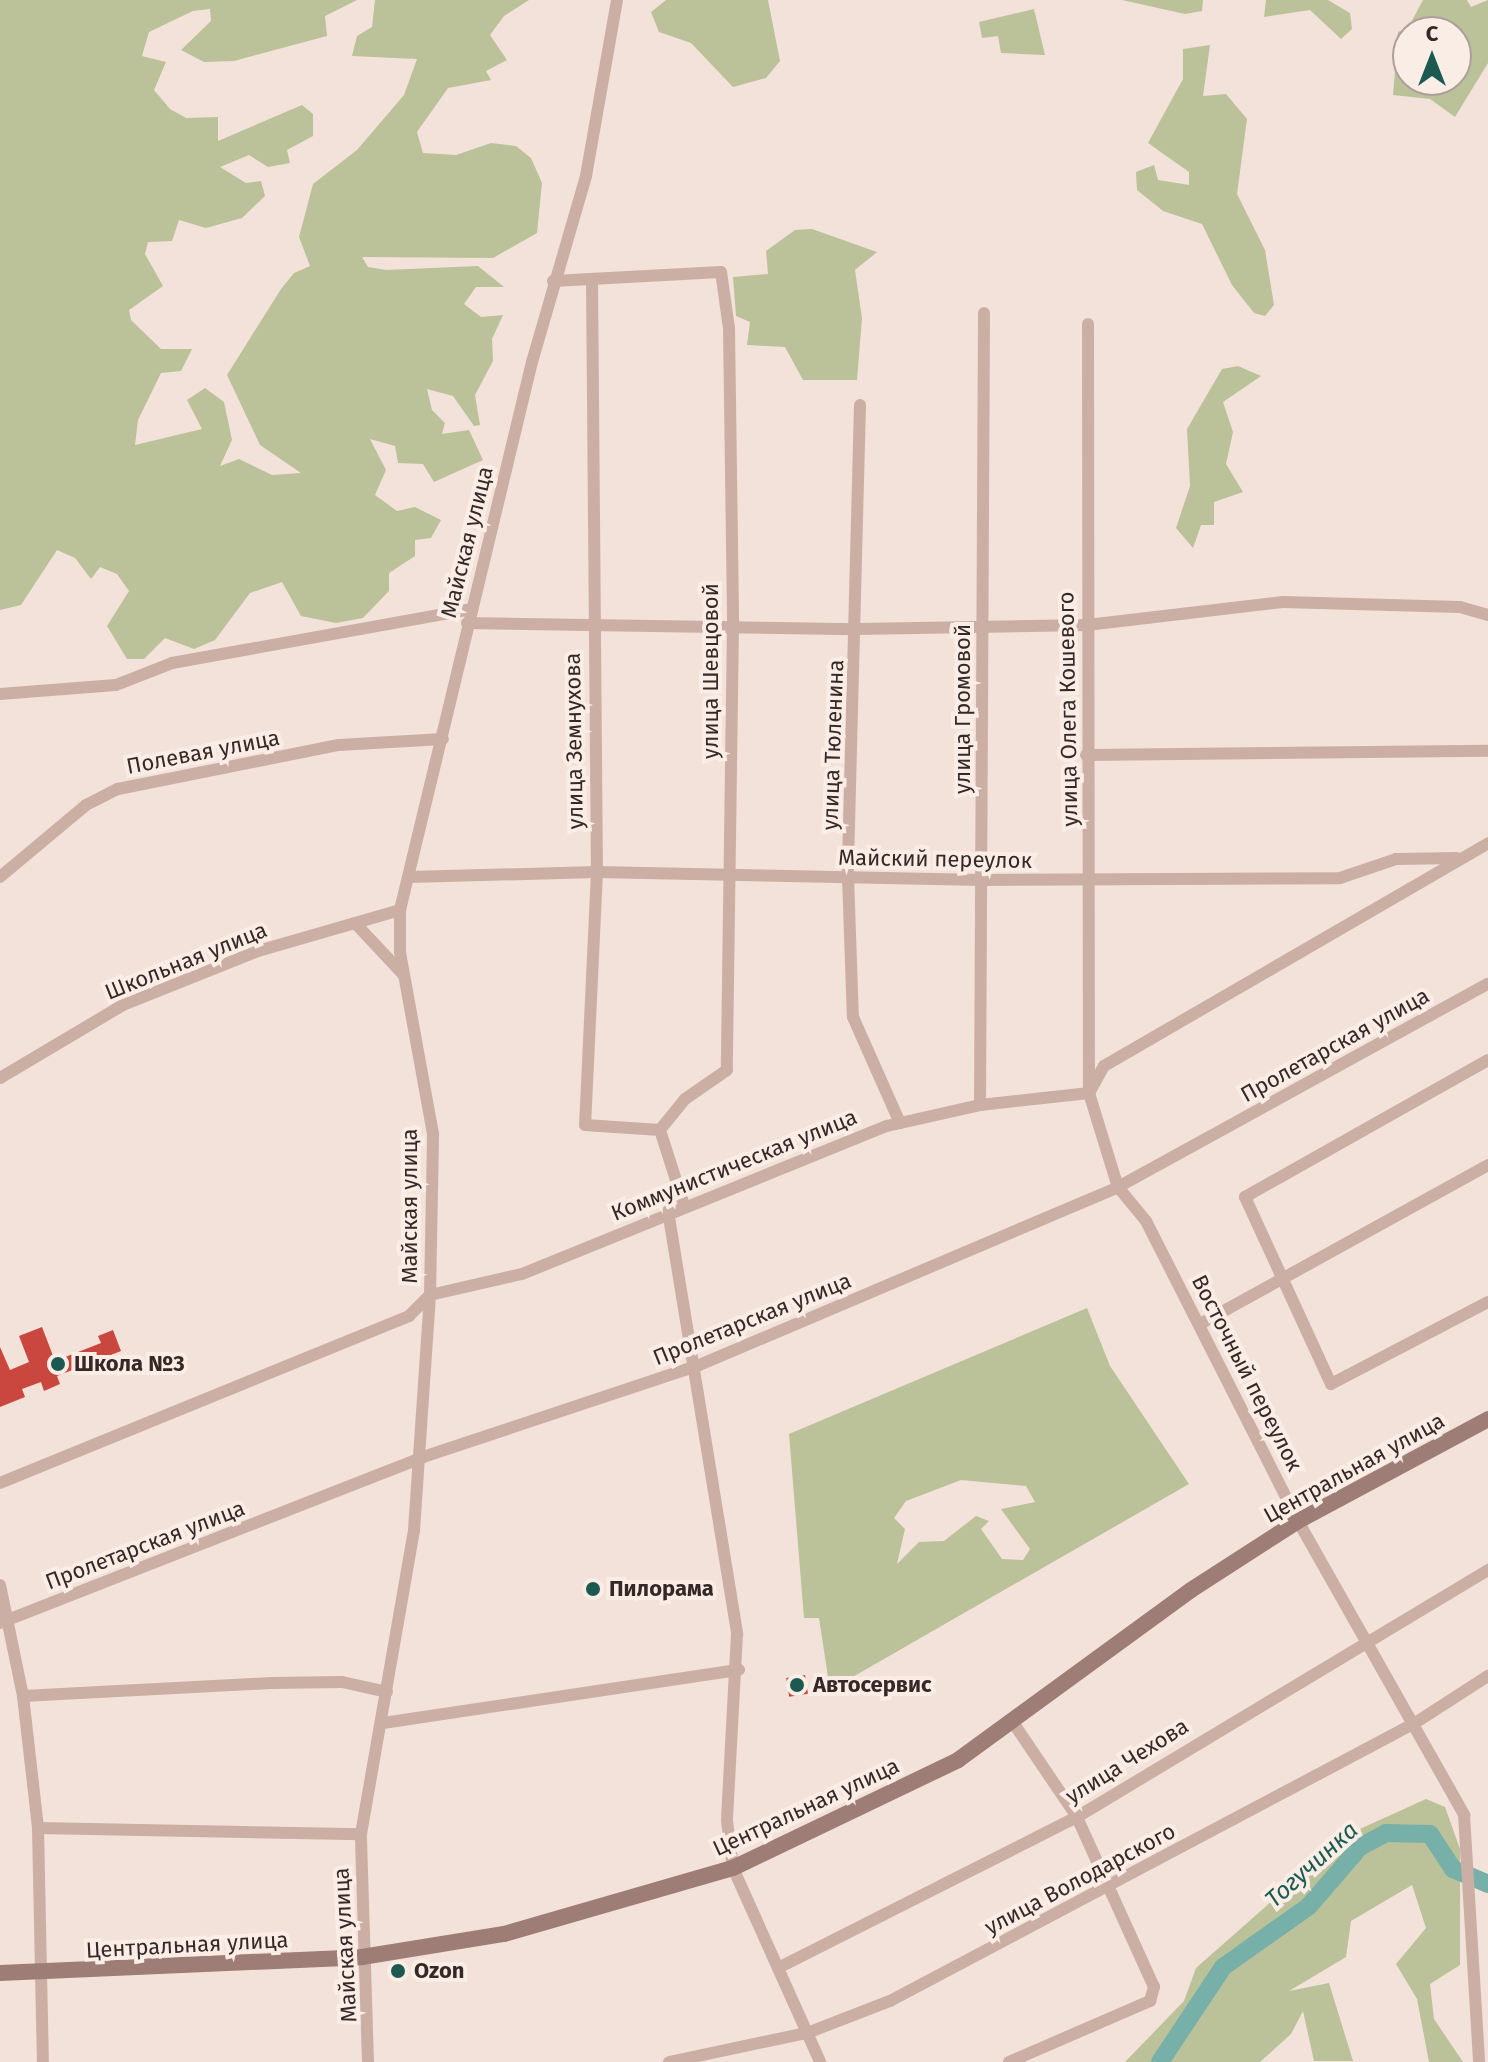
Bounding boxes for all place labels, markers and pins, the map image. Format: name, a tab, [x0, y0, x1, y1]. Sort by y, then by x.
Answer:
place label: Школа №3	[74, 1351, 185, 1377]
marker: Школа №3	[49, 1355, 67, 1373]
place label: Пилорама	[609, 1576, 714, 1602]
marker: Пилорама	[584, 1580, 602, 1598]
place label: Автосервис	[813, 1672, 932, 1698]
marker: Автосервис	[788, 1676, 806, 1694]
place label: Ozon	[414, 1958, 464, 1984]
marker: Ozon	[389, 1962, 407, 1980]

